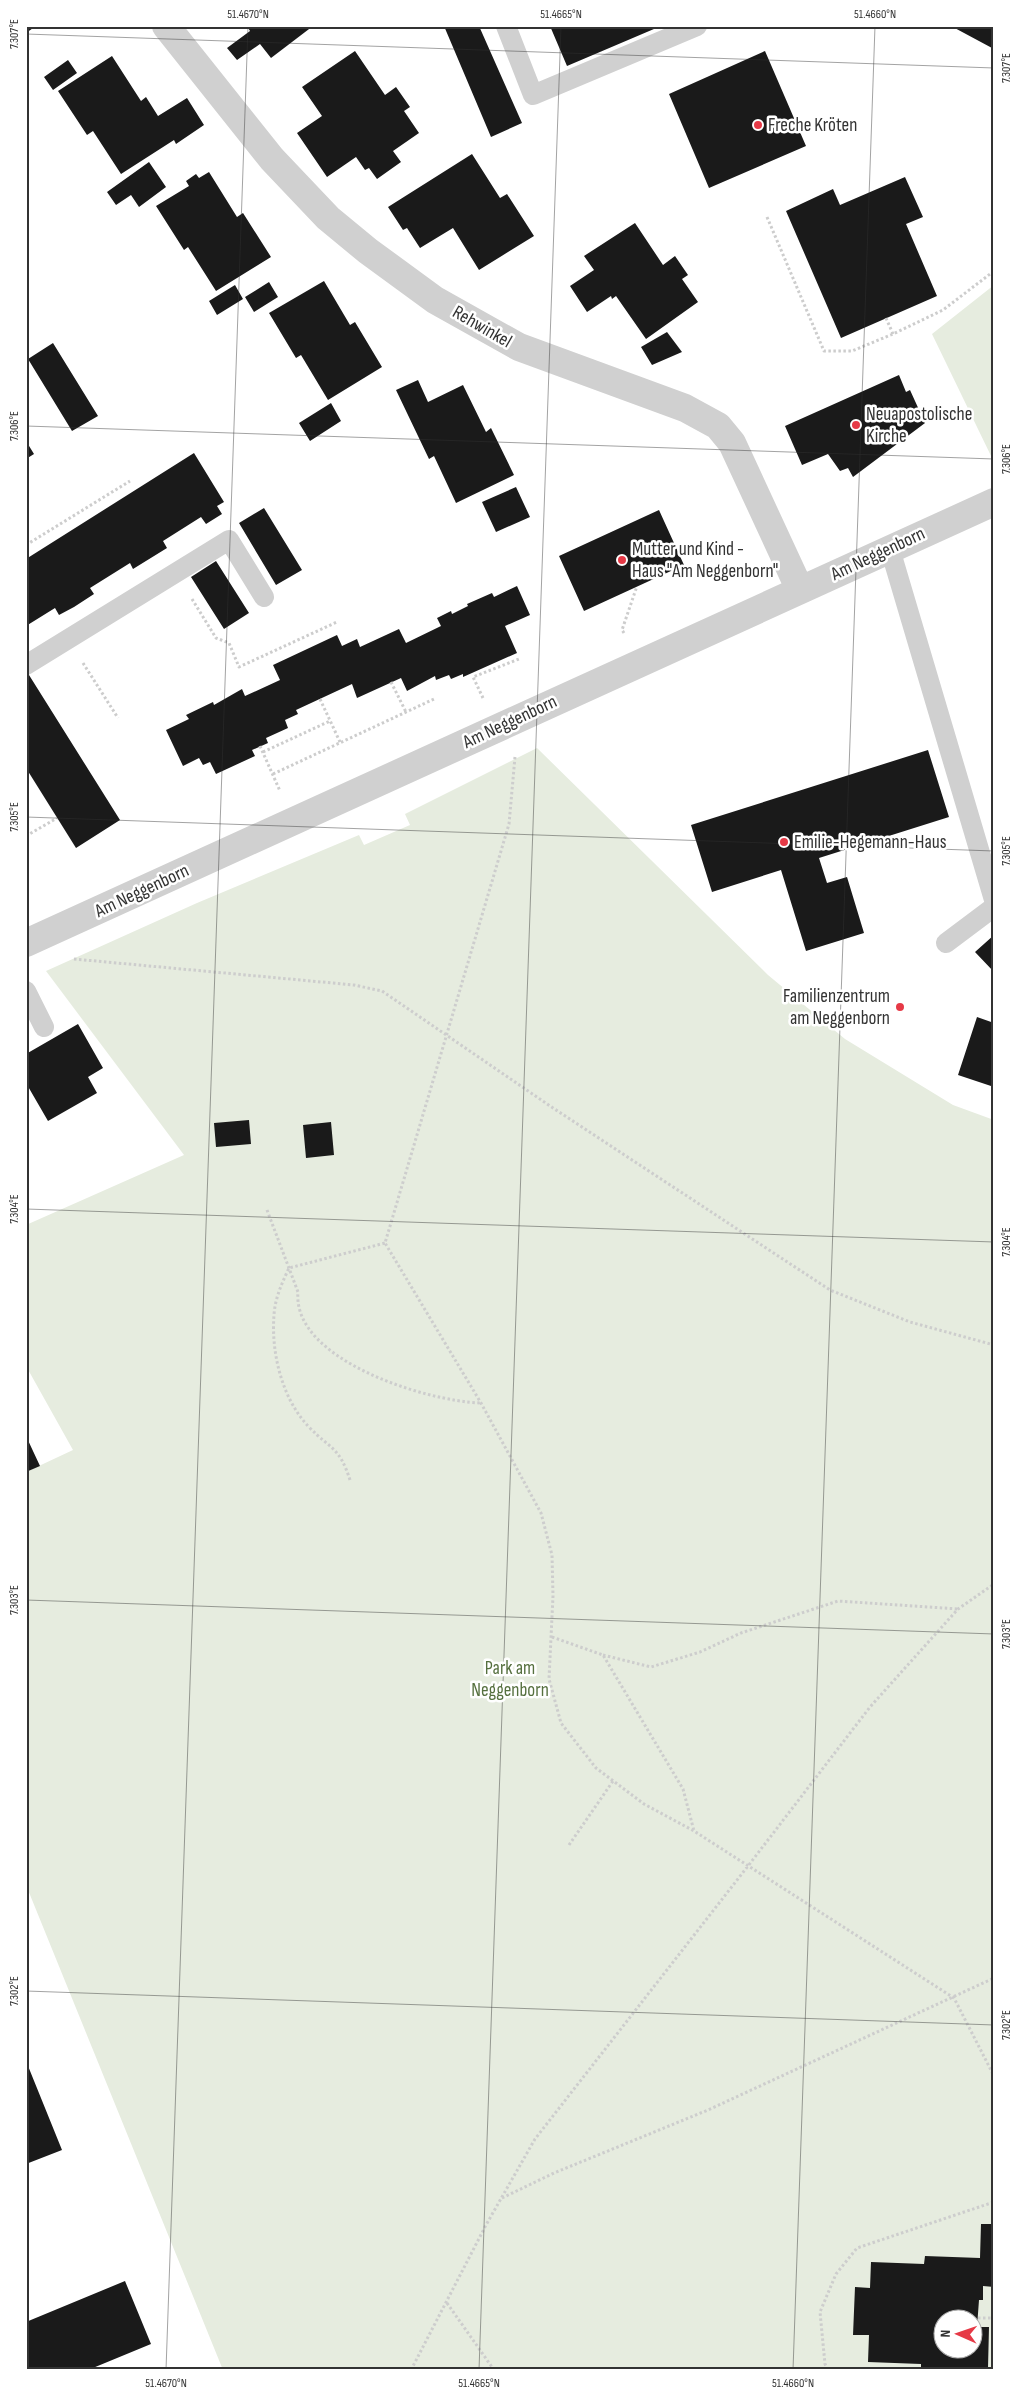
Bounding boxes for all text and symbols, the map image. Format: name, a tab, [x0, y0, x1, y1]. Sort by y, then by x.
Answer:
text: 51.4670°N	[227, 7, 269, 22]
text: 51.4665°N	[540, 7, 582, 22]
text: 51.4660°N	[854, 7, 896, 22]
text: 7.307°E	[7, 19, 22, 49]
text: 7.307°E	[999, 53, 1014, 83]
place label: Freche Kröten	[768, 114, 857, 137]
marker: Freche Kröten	[752, 119, 764, 131]
street label: Rehwinkel	[448, 301, 516, 353]
place label: Neuapostolische Kirche	[866, 403, 972, 448]
text: 7.306°E	[7, 411, 22, 441]
marker: Neuapostolische Kirche	[850, 419, 862, 431]
text: 7.306°E	[999, 444, 1014, 474]
street label: Am Neggenborn	[826, 522, 929, 586]
place label: Mutter und Kind - Haus "Am Neggenborn"	[632, 538, 778, 583]
marker: Mutter und Kind - Haus "Am Neggenborn"	[616, 554, 628, 566]
street label: Am Neggenborn	[458, 690, 561, 754]
text: 7.305°E	[7, 802, 22, 832]
place label: Emilie-Hegemann-Haus	[794, 831, 947, 854]
marker: Emilie-Hegemann-Haus	[778, 836, 790, 848]
text: 7.305°E	[999, 836, 1014, 866]
street label: Am Neggenborn	[90, 859, 193, 923]
place label: Familienzentrum am Neggenborn	[783, 985, 890, 1030]
marker: Familienzentrum am Neggenborn	[894, 1001, 906, 1013]
text: 7.304°E	[7, 1194, 22, 1224]
text: 7.304°E	[999, 1227, 1014, 1257]
text: 7.303°E	[7, 1585, 22, 1615]
text: 7.303°E	[999, 1619, 1014, 1649]
park label: Park am Neggenborn	[471, 1657, 549, 1702]
text: 7.302°E	[7, 1976, 22, 2006]
text: 7.302°E	[999, 2010, 1014, 2040]
north arrow	[932, 2308, 982, 2358]
text: N	[937, 2330, 954, 2338]
text: 51.4670°N	[145, 2376, 187, 2391]
text: 51.4665°N	[458, 2376, 500, 2391]
text: 51.4660°N	[772, 2376, 814, 2391]

